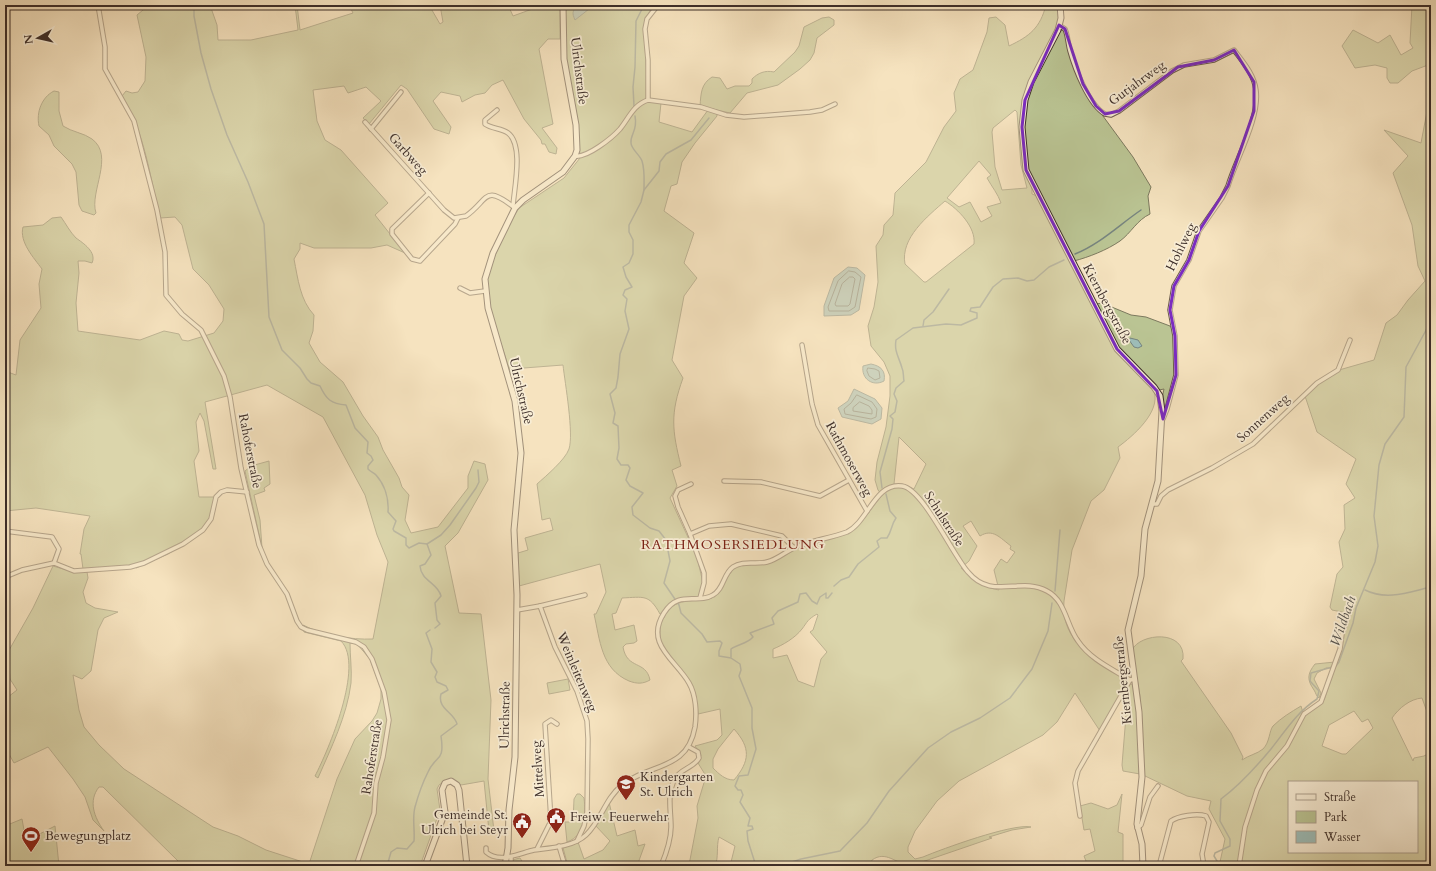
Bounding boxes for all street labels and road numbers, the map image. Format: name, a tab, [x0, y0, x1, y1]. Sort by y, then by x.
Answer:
street label: Ulrichstraße	[566, 36, 592, 106]
street label: Gutjahrweg	[1105, 56, 1170, 110]
street label: Garbweg	[384, 129, 432, 180]
street label: Hohlweg	[1162, 219, 1201, 274]
street label: Kiernbergstraße	[1078, 261, 1136, 347]
street label: Ulrichstraße	[505, 356, 537, 426]
street label: Sonnenweg	[1233, 389, 1294, 447]
street label: Rahoferstraße	[234, 412, 266, 490]
street label: Rathmoserweg	[821, 419, 877, 500]
street label: Schulstraße	[919, 488, 969, 550]
street label: Weinleitenweg	[552, 628, 602, 715]
street label: Kiernbergstraße	[1109, 635, 1137, 725]
street label: Ulrichstraße	[495, 681, 515, 749]
street label: Rahoferstraße	[357, 718, 387, 796]
street label: Mittelweg	[527, 739, 549, 798]

